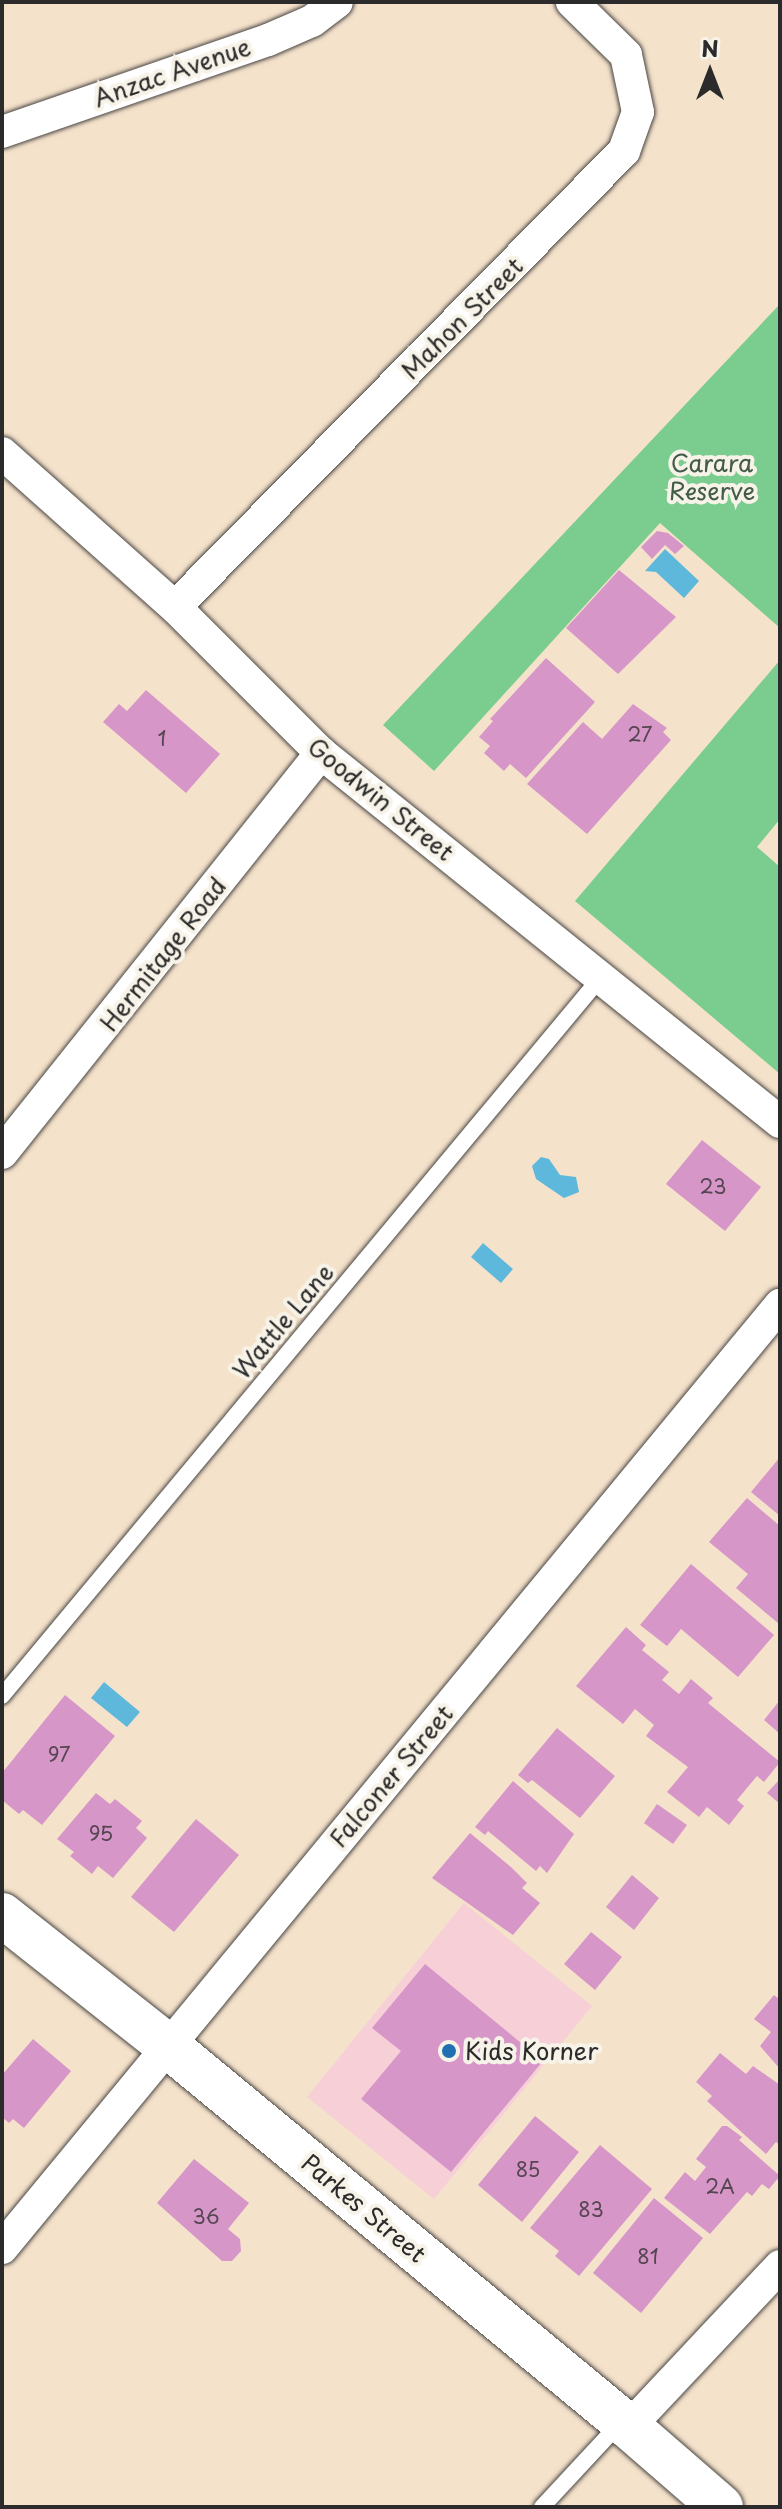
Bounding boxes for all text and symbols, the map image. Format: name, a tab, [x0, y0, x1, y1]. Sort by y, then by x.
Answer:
text: N	[701, 31, 719, 64]
street label: Anzac Avenue	[90, 32, 254, 112]
north arrow	[670, 32, 750, 112]
street label: Mahon Street	[396, 252, 528, 384]
park label: Carara Reserve	[669, 449, 755, 505]
house number: 27	[628, 722, 652, 746]
house number: 1	[158, 726, 166, 750]
street label: Goodwin Street	[302, 732, 460, 866]
street label: Hermitage Road	[94, 872, 232, 1036]
house number: 23	[699, 1174, 727, 1198]
street label: Wattle Lane	[226, 1257, 340, 1385]
street label: Falconer Street	[323, 1699, 459, 1853]
house number: 97	[48, 1742, 70, 1766]
house number: 95	[89, 1821, 113, 1845]
place label: Kids Korner	[465, 2037, 599, 2065]
marker: Kids Korner	[440, 2042, 458, 2060]
street label: Parkes Street	[295, 2147, 433, 2269]
house number: 85	[516, 2157, 540, 2181]
house number: 2A	[705, 2174, 735, 2198]
house number: 83	[578, 2197, 604, 2221]
house number: 36	[192, 2204, 220, 2228]
house number: 81	[637, 2244, 659, 2268]

